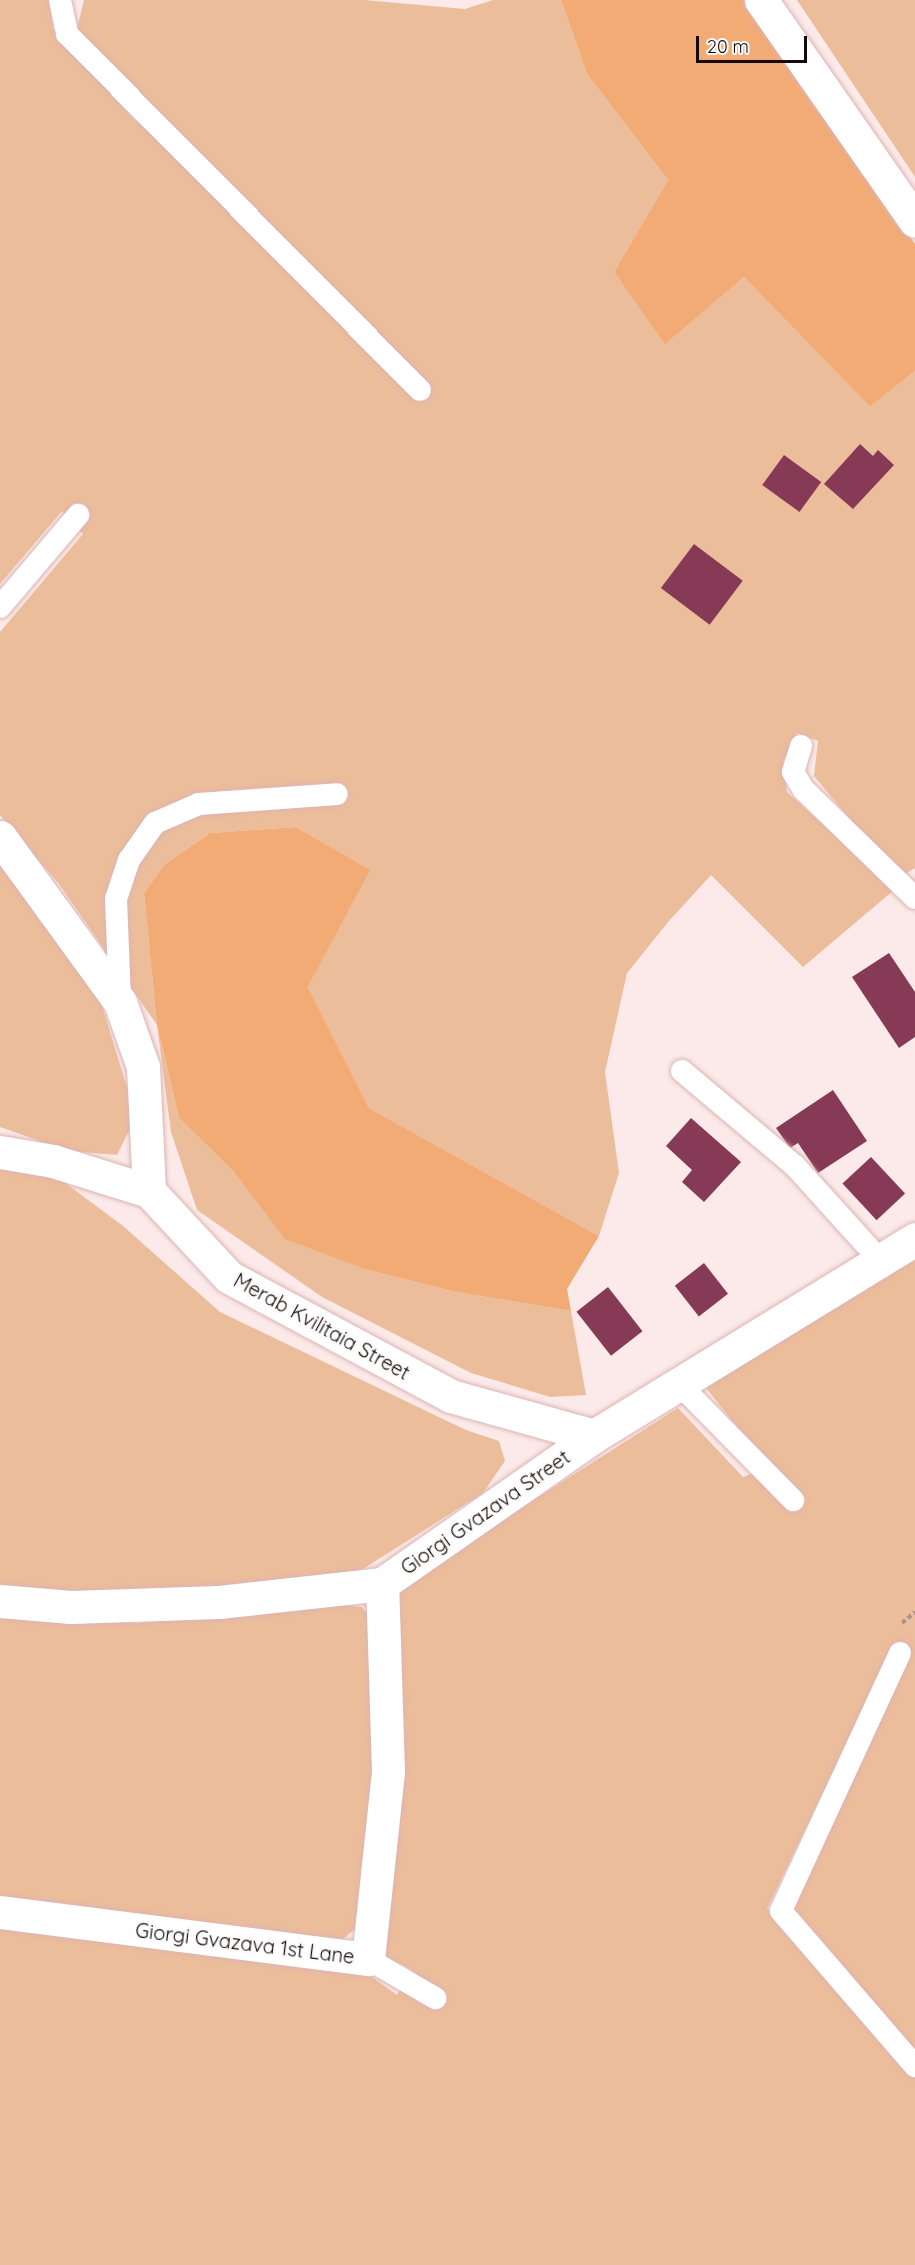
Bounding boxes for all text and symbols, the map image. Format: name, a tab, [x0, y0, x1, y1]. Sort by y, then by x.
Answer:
scale bar	[699, 24, 810, 62]
text: 20 m	[707, 35, 749, 58]
street label: Merab Kvilitaia Street	[230, 1268, 414, 1384]
street label: Giorgi Gvazava Street	[396, 1445, 574, 1579]
street label: Giorgi Gvazava 1st Lane	[134, 1918, 356, 1968]

